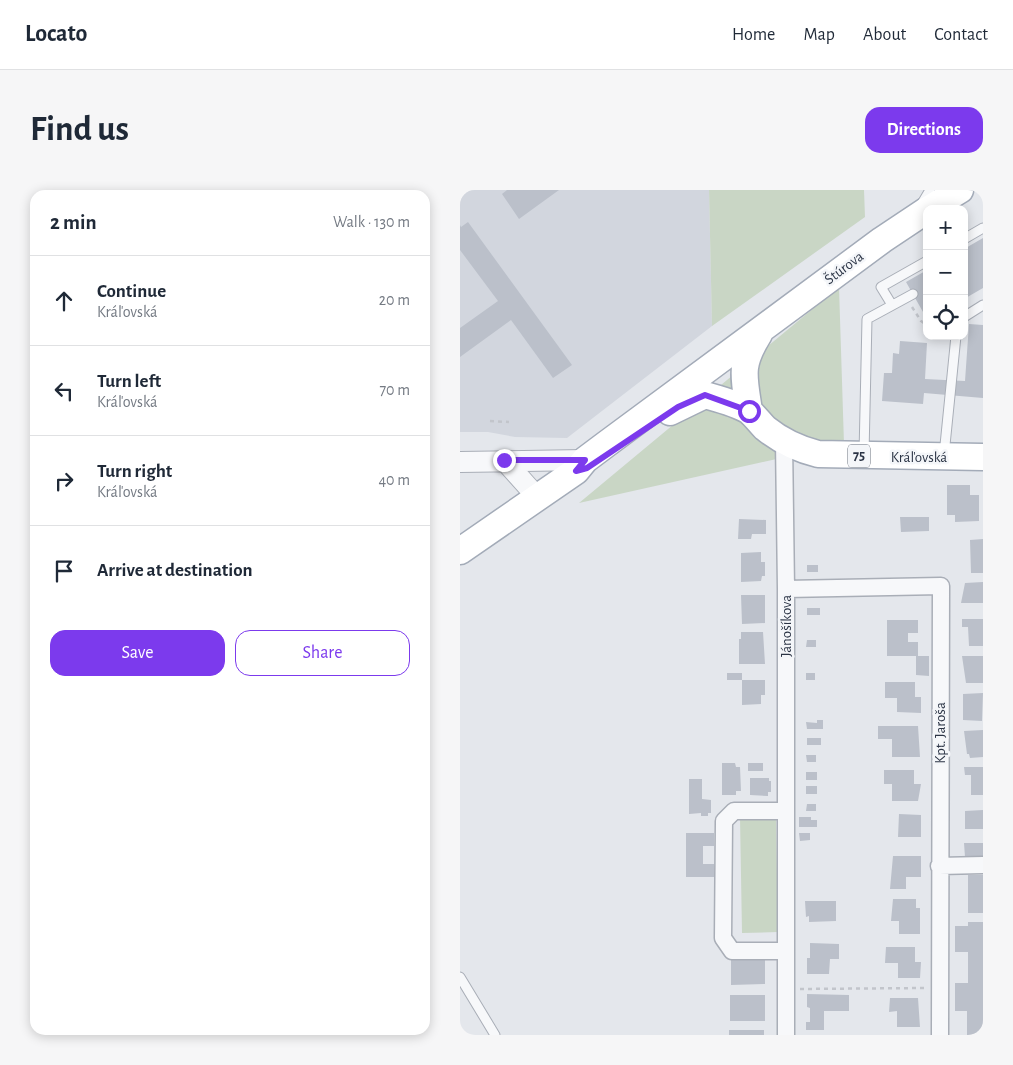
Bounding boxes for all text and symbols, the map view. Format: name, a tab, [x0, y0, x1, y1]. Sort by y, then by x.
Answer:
text: Locato	[25, 22, 87, 46]
text: Home	[732, 26, 775, 44]
text: Map	[803, 26, 835, 44]
text: About	[863, 26, 906, 44]
text: Contact	[934, 26, 988, 44]
button: Directions	[865, 107, 983, 153]
text: Find us	[30, 112, 129, 147]
map controls	[923, 205, 968, 340]
button: +	[923, 205, 968, 250]
text: 2 min	[50, 212, 97, 233]
text: Walk · 130 m	[333, 214, 410, 230]
street label: Štúrova	[821, 248, 866, 287]
button: −	[923, 250, 968, 295]
text: Continue	[97, 282, 166, 301]
icon: ahead	[50, 287, 78, 315]
text: 20 m	[379, 292, 410, 308]
button: locate	[923, 295, 968, 340]
text: Kráľovská	[97, 304, 157, 320]
text: Turn left	[97, 372, 161, 391]
icon: left	[50, 377, 78, 405]
text: 70 m	[379, 382, 410, 398]
text: Kráľovská	[97, 394, 157, 410]
route start	[738, 400, 761, 423]
road number: 75	[848, 445, 870, 468]
route end	[493, 449, 516, 472]
street label: Kráľovská	[891, 450, 947, 465]
text: Turn right	[97, 462, 172, 481]
icon: right	[50, 467, 78, 495]
text: 40 m	[378, 472, 410, 488]
text: Kráľovská	[97, 484, 157, 500]
icon: arrive	[50, 557, 78, 585]
text: Arrive at destination	[97, 561, 253, 580]
street label: Jánošíkova	[779, 595, 794, 657]
button: Save	[50, 630, 225, 676]
button: Share	[235, 630, 410, 676]
street label: Kpt. Jaroša	[933, 702, 948, 764]

